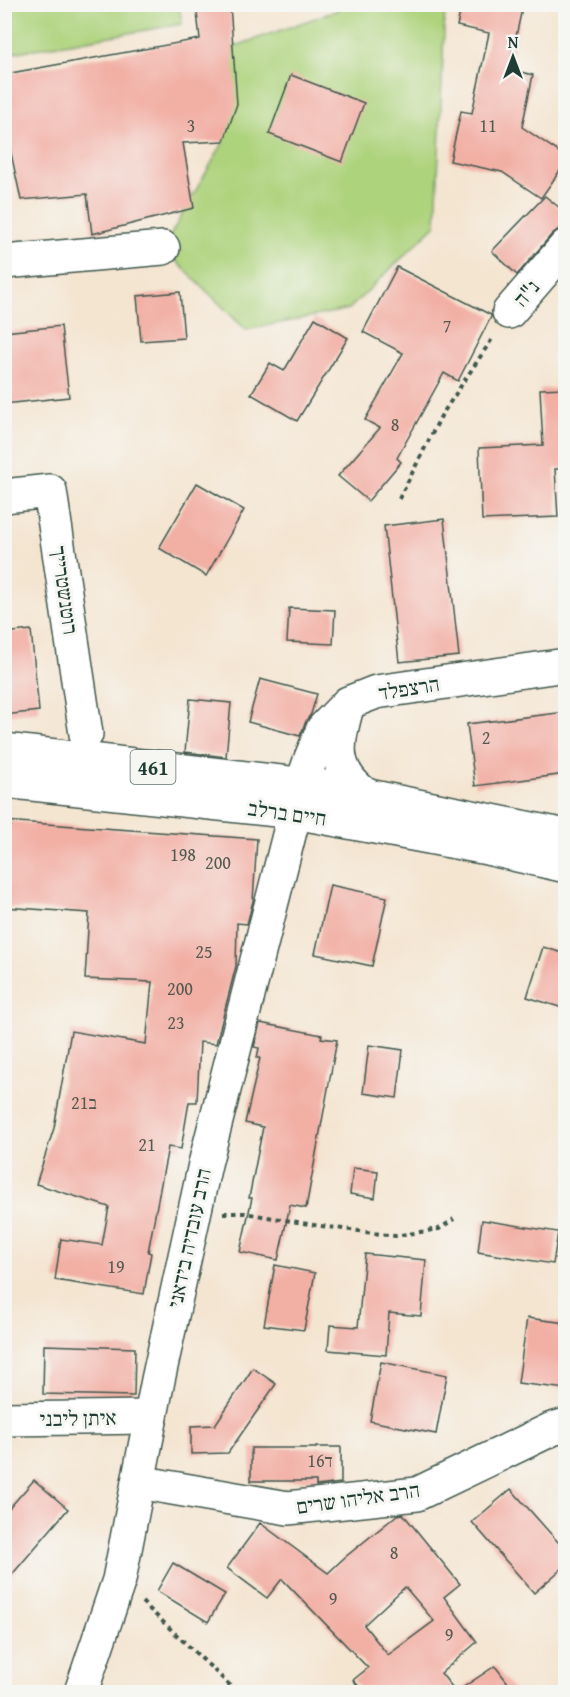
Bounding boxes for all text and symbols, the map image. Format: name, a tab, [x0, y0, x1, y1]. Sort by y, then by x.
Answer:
north arrow	[483, 27, 543, 87]
text: N	[508, 30, 519, 54]
house number: 3	[187, 112, 195, 139]
house number: 11	[479, 112, 497, 139]
street label: נ"ה	[505, 273, 547, 313]
house number: 7	[443, 312, 451, 339]
house number: 8	[391, 411, 399, 438]
street label: רוטנשטרייך	[43, 543, 87, 637]
street label: הרצפלד	[376, 668, 442, 708]
house number: 2	[482, 724, 490, 751]
road number: 461	[130, 750, 176, 784]
street label: חיים ברלב	[246, 792, 328, 834]
house number: 198	[170, 841, 196, 868]
house number: 200	[205, 849, 231, 876]
house number: 25	[195, 938, 213, 965]
house number: 200	[167, 975, 193, 1002]
house number: 23	[167, 1009, 185, 1036]
house number: 21ב	[71, 1089, 97, 1116]
house number: 21	[138, 1131, 156, 1158]
street label: הרב עובדיה בידאני	[159, 1165, 219, 1311]
house number: 19	[107, 1253, 125, 1280]
street label: איתן ליבני	[39, 1402, 117, 1434]
house number: 16ד	[307, 1447, 333, 1474]
street label: הרב אליהו שרים	[294, 1474, 422, 1522]
house number: 8	[390, 1539, 398, 1566]
house number: 9	[329, 1585, 337, 1612]
house number: 9	[445, 1621, 453, 1648]

